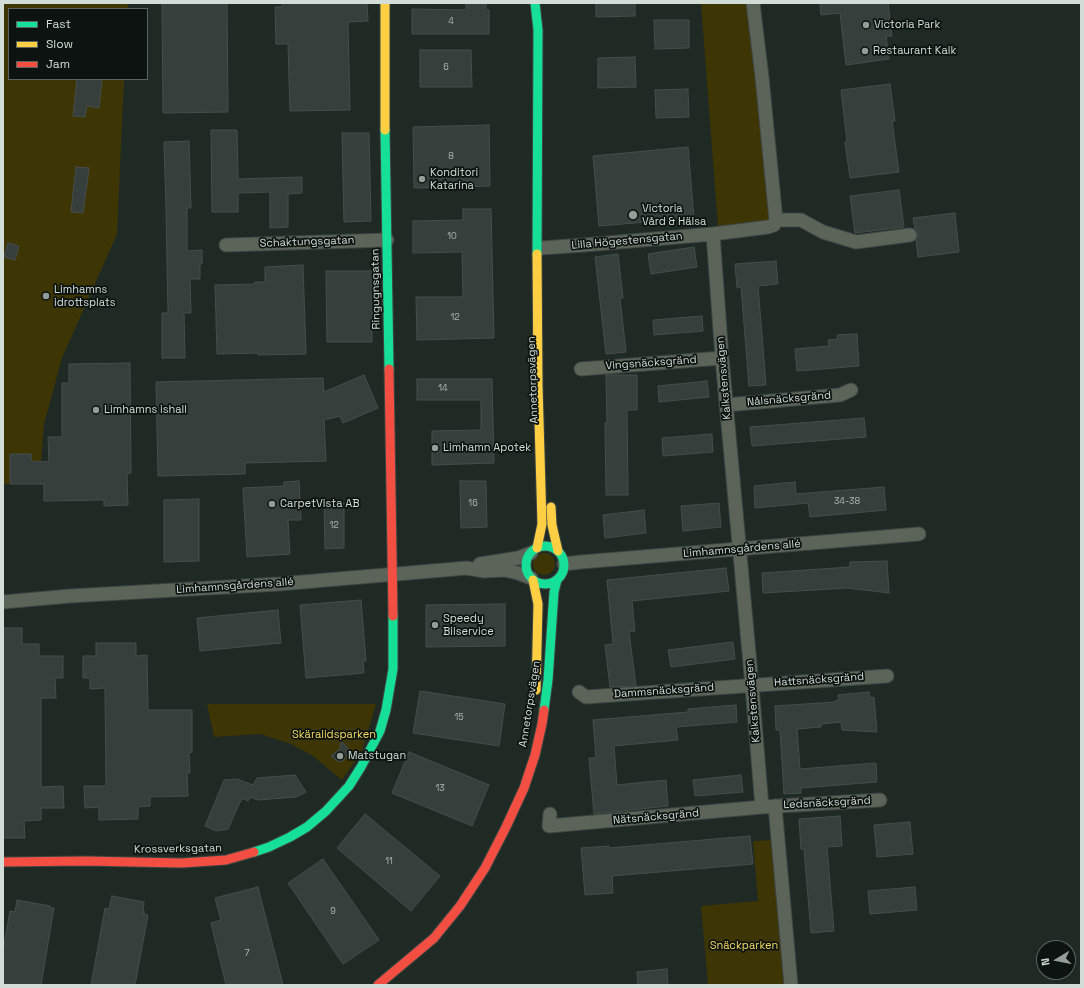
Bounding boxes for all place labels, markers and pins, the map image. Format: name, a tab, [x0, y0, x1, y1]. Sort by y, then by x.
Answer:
place label: Victoria Park	[874, 18, 940, 32]
marker: Victoria Park	[861, 20, 871, 30]
place label: Restaurant Kalk	[873, 44, 956, 58]
marker: Restaurant Kalk	[860, 46, 870, 56]
place label: Konditori Katarina	[430, 166, 478, 192]
marker: Konditori Katarina	[417, 174, 427, 184]
place label: Victoria Vård & Hälsa	[642, 202, 706, 228]
marker: Victoria Vård & Hälsa	[627, 209, 639, 221]
place label: Limhamns idrottsplats	[54, 283, 116, 309]
marker: Limhamns idrottsplats	[41, 291, 51, 301]
place label: Limhamns ishall	[104, 403, 187, 417]
marker: Limhamns ishall	[91, 405, 101, 415]
place label: Limhamn Apotek	[443, 441, 531, 455]
marker: Limhamn Apotek	[430, 443, 440, 453]
place label: CarpetVista AB	[280, 497, 360, 511]
marker: CarpetVista AB	[267, 499, 277, 509]
place label: Speedy Bilservice	[443, 612, 494, 638]
marker: Speedy Bilservice	[430, 620, 440, 630]
place label: Matstugan	[348, 749, 406, 763]
marker: Matstugan	[335, 751, 345, 761]

